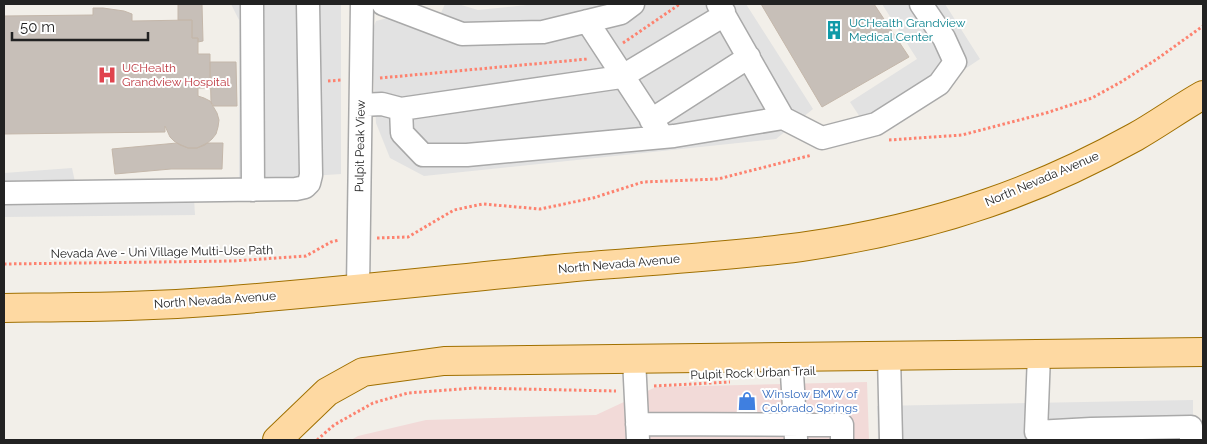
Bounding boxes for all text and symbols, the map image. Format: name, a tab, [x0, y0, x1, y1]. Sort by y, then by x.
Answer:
scale bar	[12, 10, 149, 42]
place label: UCHealth Grandview Medical Center	[849, 16, 966, 44]
text: 50 m	[20, 18, 55, 36]
building icon: UCHealth Grandview Medical Center	[823, 19, 845, 41]
place label: UCHealth Grandview Hospital	[122, 61, 230, 89]
hospital icon: UCHealth Grandview Hospital	[96, 64, 118, 86]
street label: Pulpit Peak View	[352, 99, 368, 192]
street label: North Nevada Avenue	[983, 149, 1101, 209]
street label: Nevada Ave - Uni Village Multi-Use Path	[51, 243, 273, 261]
street label: North Nevada Avenue	[558, 252, 680, 276]
street label: North Nevada Avenue	[154, 289, 276, 311]
street label: Pulpit Rock Urban Trail	[690, 364, 817, 382]
place label: Winslow BMW of Colorado Springs	[762, 387, 858, 415]
shop icon: Winslow BMW of Colorado Springs	[736, 390, 758, 412]

